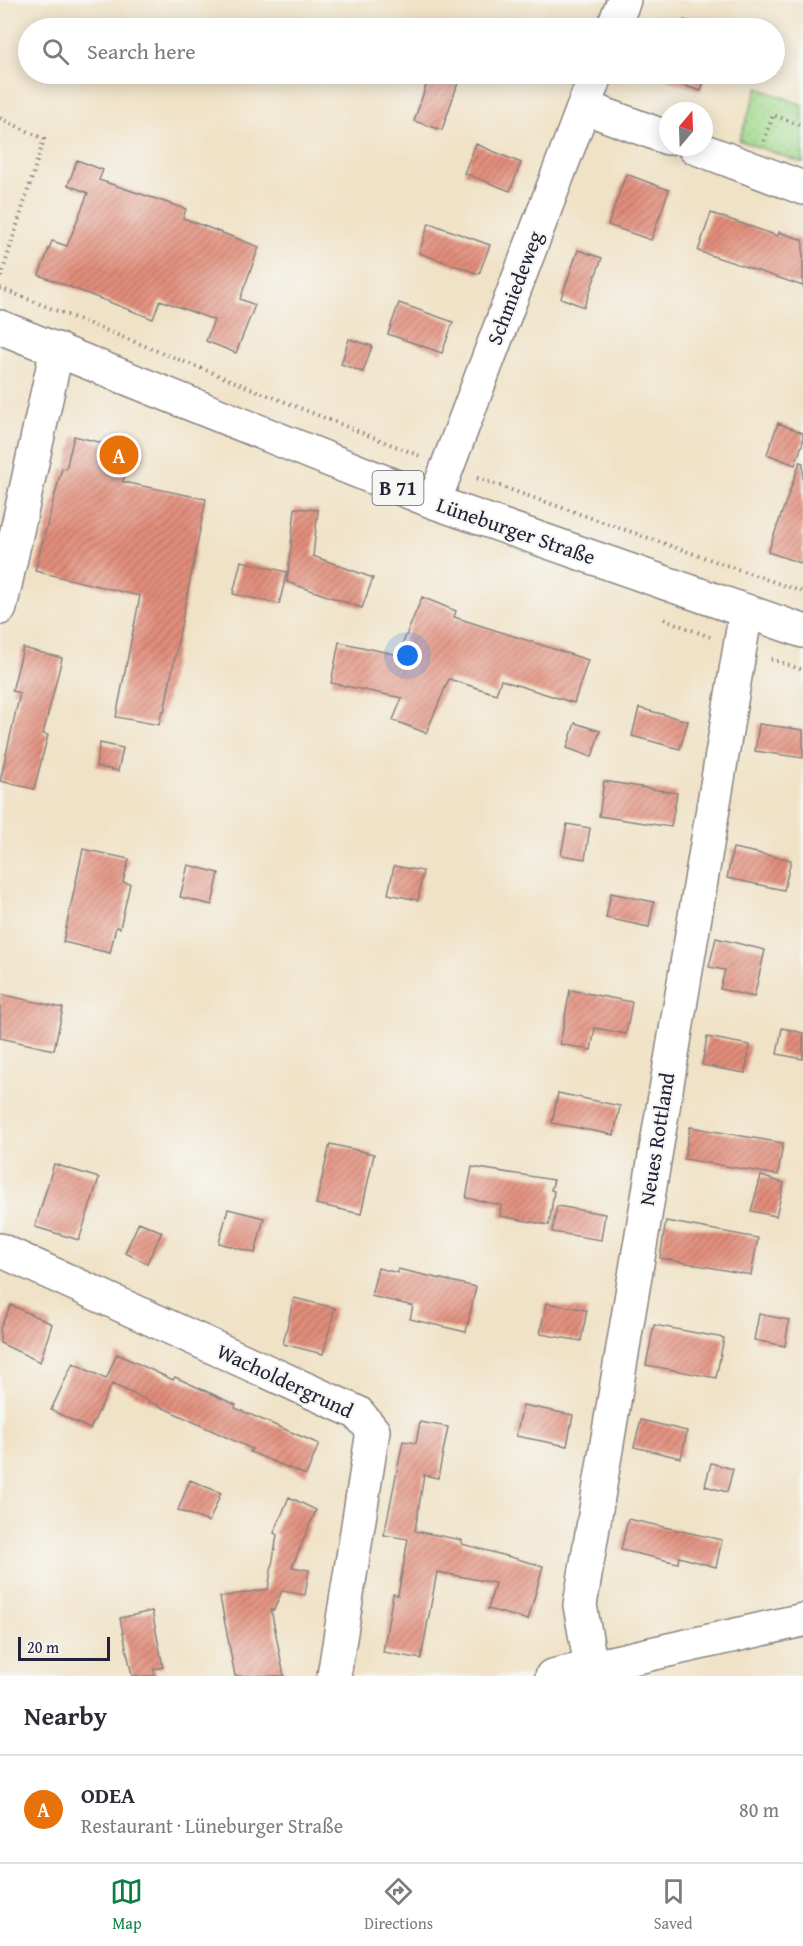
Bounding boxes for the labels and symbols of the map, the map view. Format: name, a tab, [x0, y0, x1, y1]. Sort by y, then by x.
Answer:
north arrow	[659, 102, 713, 156]
street label: Schmiedeweg	[479, 226, 551, 349]
pin: A	[100, 432, 138, 478]
road number: B 71	[372, 471, 424, 505]
street label: Lüneburger Straße	[433, 489, 600, 572]
your location	[393, 641, 422, 670]
street label: Neues Rottland	[631, 1069, 682, 1208]
street label: Wacholdergrund	[212, 1335, 359, 1426]
scale bar	[18, 1634, 110, 1662]

